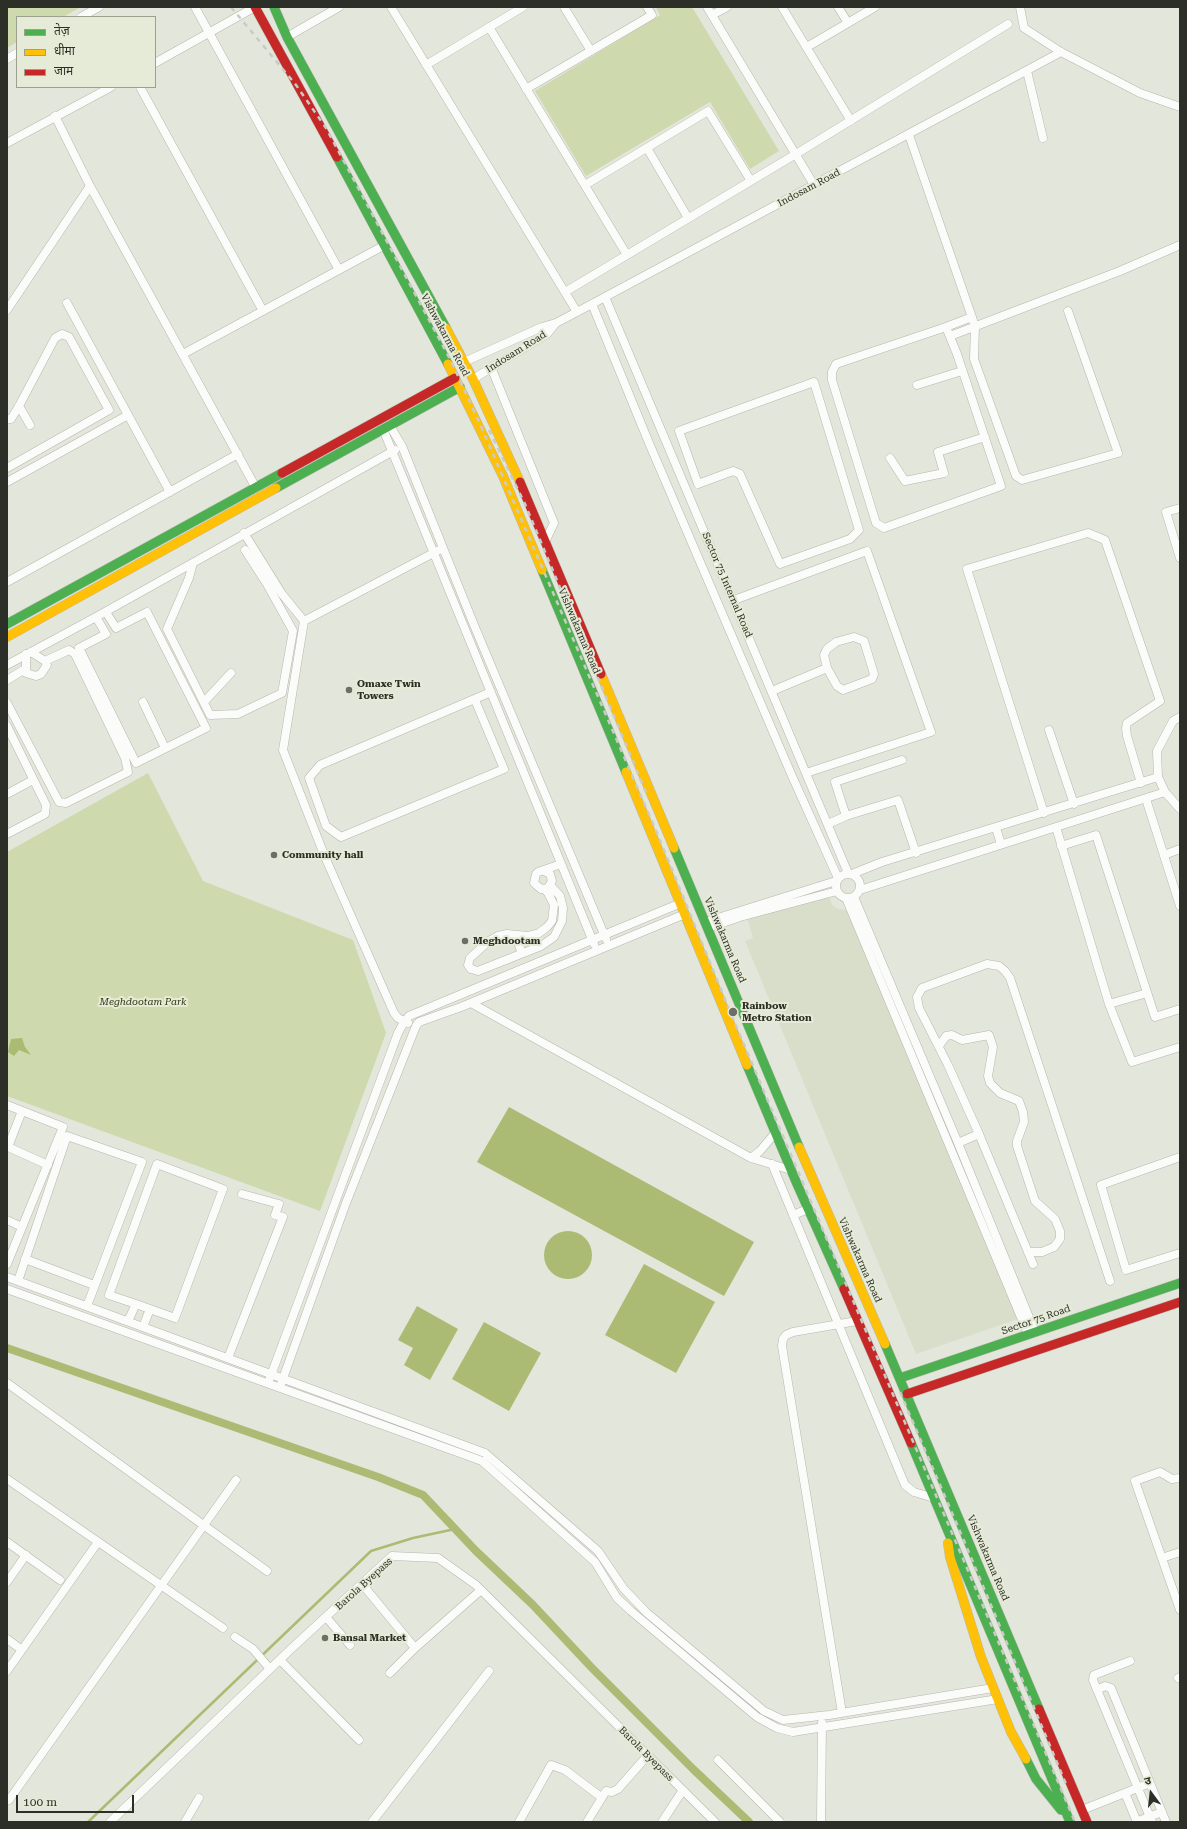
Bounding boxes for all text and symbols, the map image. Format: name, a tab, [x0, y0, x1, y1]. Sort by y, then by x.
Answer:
legend	[16, 16, 156, 88]
text: तेज़	[54, 24, 70, 38]
text: धीमा	[54, 44, 75, 58]
text: जाम	[54, 64, 73, 78]
street label: Indosam Road	[776, 166, 842, 210]
street label: Vishwakarma Road	[418, 292, 472, 378]
street label: Indosam Road	[484, 329, 548, 375]
street label: Sector 75 Internal Road	[699, 531, 755, 639]
street label: Vishwakarma Road	[555, 586, 603, 676]
place label: Omaxe Twin Towers	[357, 678, 421, 702]
marker: Omaxe Twin Towers	[344, 685, 354, 695]
place label: Community hall	[282, 849, 363, 861]
marker: Community hall	[269, 850, 279, 860]
street label: Vishwakarma Road	[701, 895, 749, 985]
place label: Meghdootam	[473, 935, 540, 947]
marker: Meghdootam	[460, 936, 470, 946]
park label: Meghdootam Park	[100, 996, 186, 1008]
place label: Rainbow Metro Station	[742, 1000, 812, 1024]
marker: Rainbow Metro Station	[727, 1006, 739, 1018]
street label: Vishwakarma Road	[836, 1216, 884, 1304]
street label: Sector 75 Road	[1000, 1303, 1072, 1337]
street label: Vishwakarma Road	[964, 1513, 1012, 1603]
street label: Barola Byepass	[333, 1555, 395, 1613]
place label: Bansal Market	[333, 1632, 406, 1644]
marker: Bansal Market	[320, 1633, 330, 1643]
street label: Barola Byepass	[616, 1724, 676, 1784]
north arrow	[1131, 1773, 1171, 1813]
text: उ	[1143, 1774, 1153, 1788]
scale bar	[18, 1787, 136, 1813]
text: 100 m	[23, 1795, 57, 1809]

